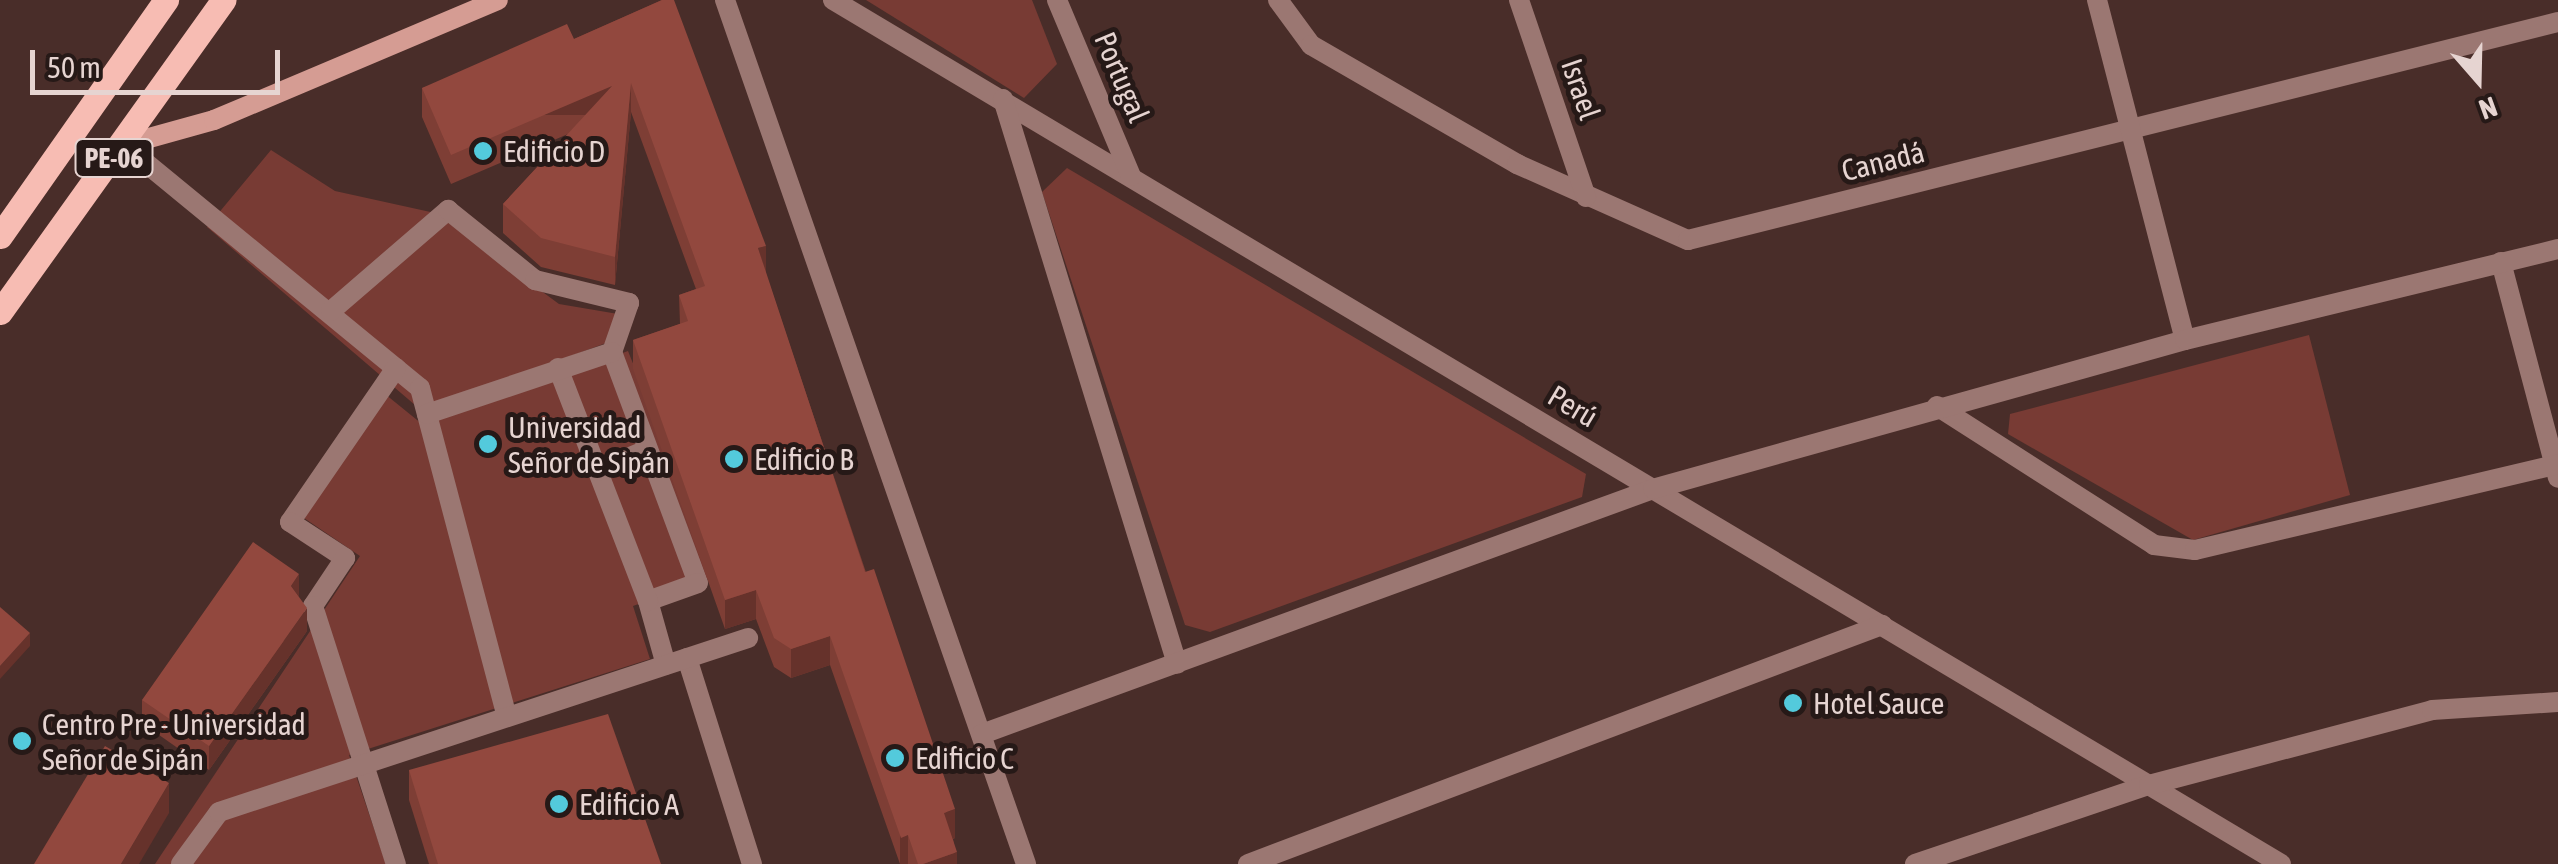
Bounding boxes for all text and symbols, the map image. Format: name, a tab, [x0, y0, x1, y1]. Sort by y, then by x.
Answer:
street label: Portugal	[1087, 27, 1157, 127]
scale bar	[35, 30, 285, 92]
north arrow	[2428, 30, 2528, 130]
text: 50 m	[47, 50, 101, 84]
street label: Israel	[1554, 54, 1608, 124]
text: N	[2475, 90, 2502, 126]
place label: Edificio D	[503, 133, 605, 169]
street label: Canadá	[1838, 133, 1928, 189]
road number: PE-06	[74, 135, 154, 181]
marker: Edificio D	[472, 140, 494, 162]
street label: Perú	[1542, 377, 1604, 435]
place label: Universidad Señor de Sipán	[508, 409, 670, 480]
marker: Universidad Señor de Sipán	[477, 433, 499, 455]
place label: Edificio B	[754, 441, 854, 477]
marker: Edificio B	[723, 448, 745, 470]
place label: Hotel Sauce	[1813, 685, 1944, 721]
marker: Hotel Sauce	[1782, 692, 1804, 714]
place label: Centro Pre - Universidad Señor de Sipán	[42, 706, 306, 776]
marker: Centro Pre - Universidad Señor de Sipán	[11, 730, 33, 752]
place label: Edificio C	[915, 740, 1014, 776]
marker: Edificio C	[884, 747, 906, 769]
place label: Edificio A	[579, 786, 679, 822]
marker: Edificio A	[548, 793, 570, 815]

